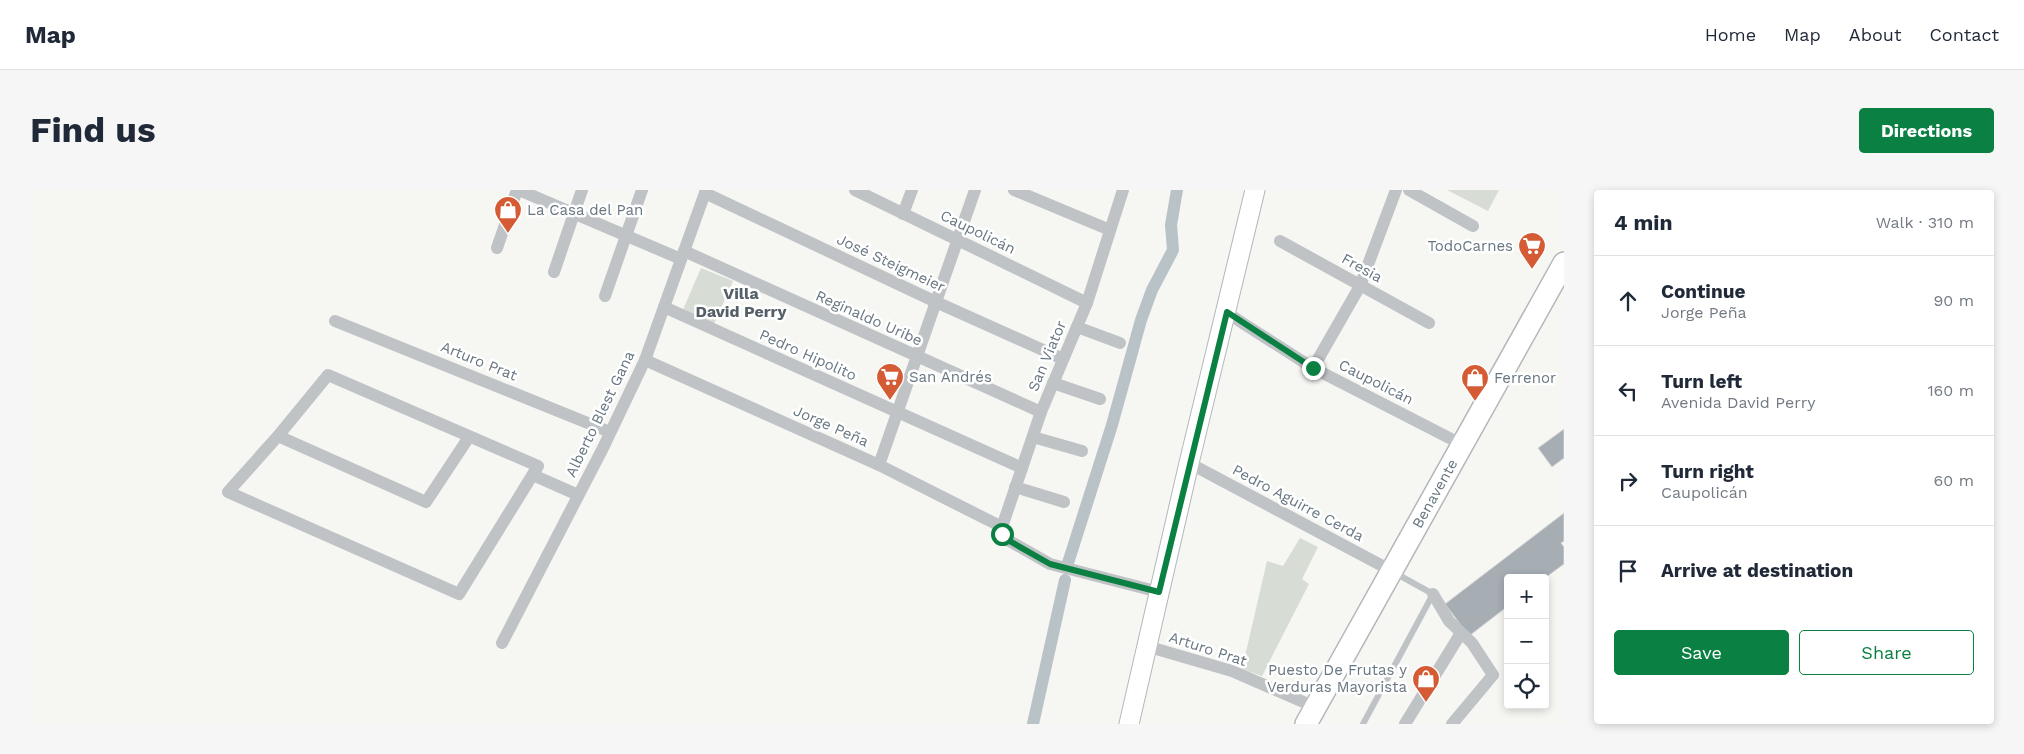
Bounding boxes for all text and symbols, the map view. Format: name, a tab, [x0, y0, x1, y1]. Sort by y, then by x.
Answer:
text: Map	[25, 21, 76, 49]
text: Home	[1705, 24, 1756, 45]
text: Map	[1784, 24, 1821, 45]
text: About	[1849, 24, 1901, 45]
text: Contact	[1929, 24, 1999, 45]
button: Directions	[1859, 108, 1994, 153]
text: Find us	[30, 109, 156, 151]
shop icon: La Casa del Pan	[493, 195, 523, 234]
place label: La Casa del Pan	[527, 201, 643, 219]
street label: Caupolicán	[938, 206, 1018, 258]
text: 4 min	[1614, 210, 1672, 235]
text: Walk · 310 m	[1876, 213, 1974, 232]
street label: José Steigmeier	[834, 230, 948, 296]
supermarket icon: TodoCarnes	[1517, 231, 1547, 270]
place label: TodoCarnes	[1427, 237, 1513, 255]
street label: Fresia	[1339, 250, 1386, 287]
text: Continue	[1661, 280, 1745, 303]
district label: Villa David Perry	[695, 284, 787, 321]
street label: Reginaldo Uribe	[813, 286, 925, 350]
icon: ahead	[1614, 287, 1642, 315]
text: 90 m	[1933, 291, 1974, 310]
text: Jorge Peña	[1661, 303, 1747, 322]
street label: San Viator	[1024, 318, 1070, 394]
street label: Pedro Hipolito	[757, 326, 859, 384]
street label: Arturo Prat	[438, 338, 520, 385]
street label: Alberto Blest Gana	[562, 348, 639, 480]
street label: Caupolicán	[1336, 356, 1416, 408]
route end	[1302, 357, 1325, 380]
supermarket icon: San Andrés	[875, 362, 905, 401]
shop icon: Ferrenor	[1460, 363, 1490, 402]
place label: San Andrés	[909, 368, 992, 386]
place label: Ferrenor	[1494, 369, 1556, 387]
text: Turn left	[1661, 370, 1742, 393]
icon: left	[1614, 377, 1642, 405]
text: 160 m	[1927, 381, 1974, 400]
text: Avenida David Perry	[1661, 393, 1815, 412]
street label: Jorge Peña	[791, 401, 872, 451]
street label: Benavente	[1408, 456, 1461, 531]
text: Turn right	[1661, 460, 1754, 483]
street label: Pedro Aguirre Cerda	[1229, 461, 1367, 545]
icon: right	[1614, 467, 1642, 495]
text: 60 m	[1934, 471, 1974, 490]
text: Caupolicán	[1661, 483, 1748, 502]
route start	[991, 523, 1014, 546]
icon: arrive	[1614, 557, 1642, 585]
text: Arrive at destination	[1661, 559, 1853, 582]
map controls	[1504, 574, 1549, 709]
button: +	[1504, 574, 1549, 619]
button: −	[1504, 619, 1549, 664]
street label: Arturo Prat	[1167, 628, 1250, 670]
button: Save	[1614, 630, 1789, 675]
button: Share	[1799, 630, 1974, 675]
place label: Puesto De Frutas y Verduras Mayorista	[1267, 661, 1408, 696]
shop icon: Puesto De Frutas y Verduras Mayorista	[1411, 664, 1441, 703]
button: locate	[1504, 664, 1549, 709]

